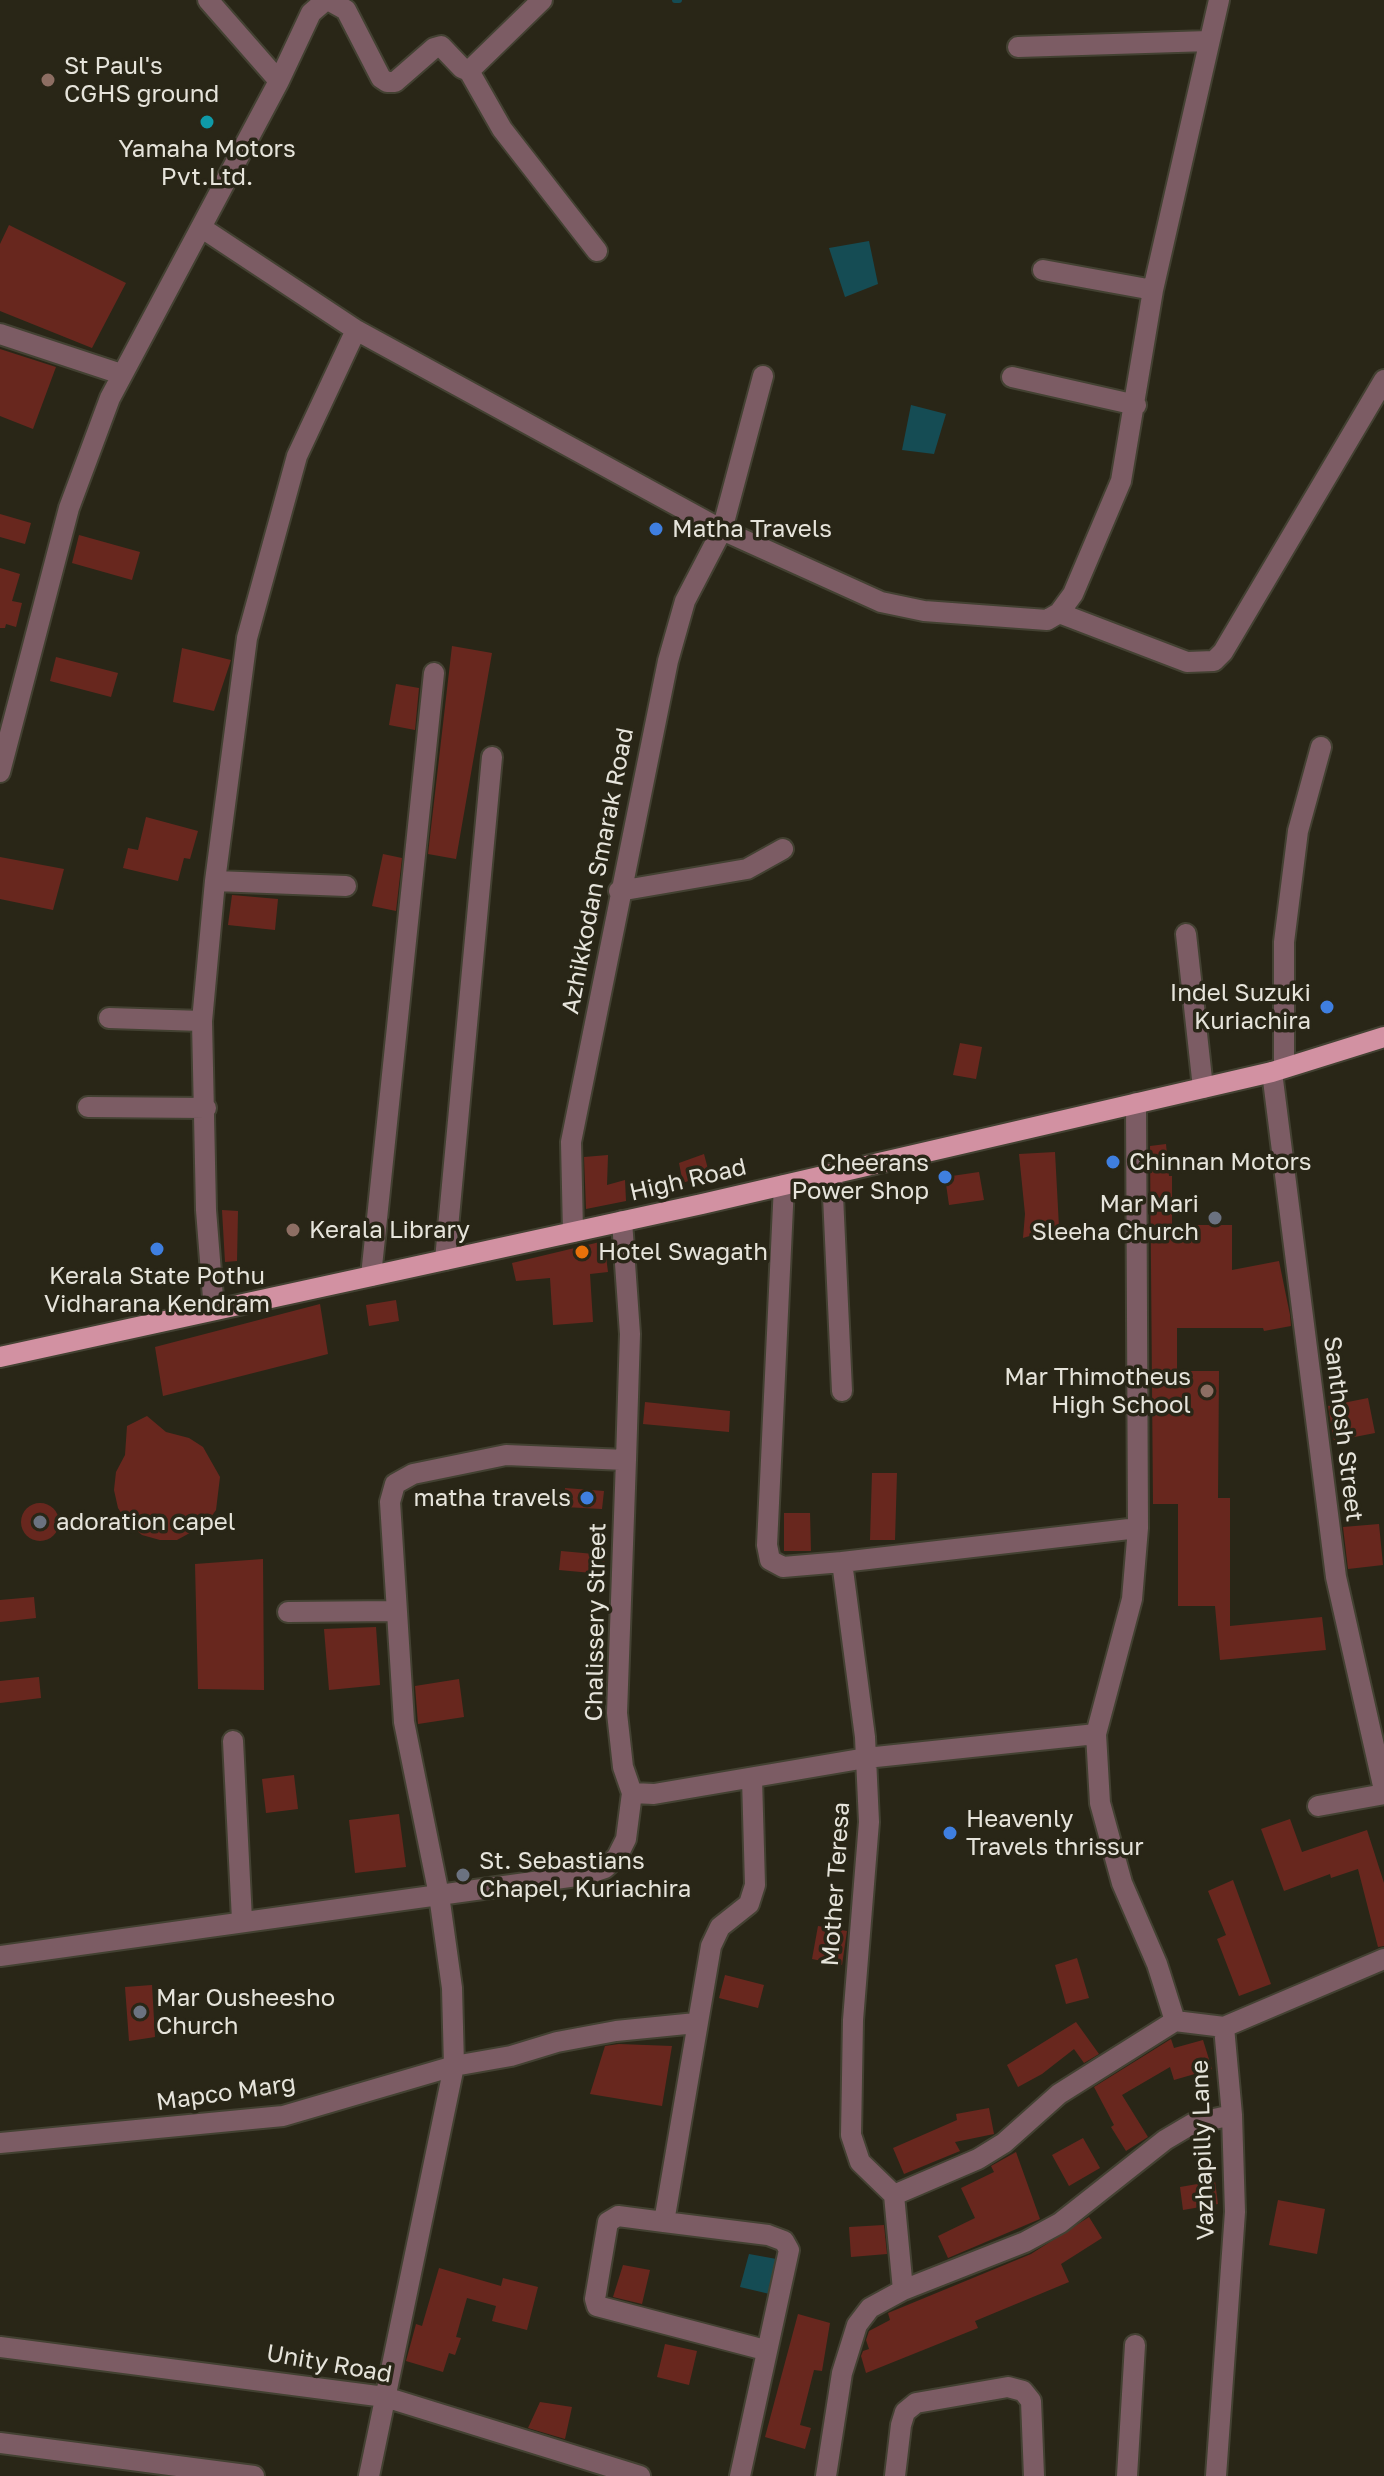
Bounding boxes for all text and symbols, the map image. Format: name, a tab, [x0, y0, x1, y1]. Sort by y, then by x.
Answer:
place label: St Paul's CGHS ground	[64, 52, 219, 108]
marker: St Paul's CGHS ground	[39, 71, 57, 89]
marker: Yamaha Motors Pvt.Ltd.	[198, 113, 216, 131]
place label: Yamaha Motors Pvt.Ltd.	[118, 135, 296, 191]
place label: Matha Travels	[672, 515, 832, 543]
marker: Matha Travels	[647, 520, 665, 538]
street label: Azhikkodan Smarak Road	[556, 725, 640, 1017]
place label: Indel Suzuki Kuriachira	[1170, 979, 1311, 1035]
marker: Indel Suzuki Kuriachira	[1318, 998, 1336, 1016]
place label: Chinnan Motors	[1129, 1148, 1311, 1176]
place label: Cheerans Power Shop	[792, 1149, 929, 1205]
street label: High Road	[627, 1153, 749, 1207]
marker: Chinnan Motors	[1104, 1153, 1122, 1171]
marker: Cheerans Power Shop	[936, 1168, 954, 1186]
place label: Mar Mari Sleeha Church	[1031, 1190, 1199, 1246]
marker: Mar Mari Sleeha Church	[1206, 1209, 1224, 1227]
place label: Kerala Library	[309, 1216, 470, 1244]
marker: Kerala Library	[284, 1221, 302, 1239]
place label: Hotel Swagath	[598, 1238, 768, 1266]
marker: Kerala State Pothu Vidharana Kendram	[148, 1240, 166, 1258]
marker: Hotel Swagath	[573, 1243, 591, 1261]
place label: Kerala State Pothu Vidharana Kendram	[44, 1262, 270, 1318]
street label: Santhosh Street	[1317, 1335, 1369, 1523]
place label: Mar Thimotheus High School	[1004, 1363, 1191, 1419]
marker: Mar Thimotheus High School	[1198, 1382, 1216, 1400]
place label: matha travels	[413, 1484, 571, 1512]
marker: matha travels	[578, 1489, 596, 1507]
place label: adoration capel	[56, 1508, 235, 1536]
marker: adoration capel	[31, 1513, 49, 1531]
street label: Chalissery Street	[580, 1522, 612, 1722]
street label: Mother Teresa	[816, 1801, 856, 1967]
place label: Heavenly Travels thrissur	[966, 1805, 1144, 1861]
marker: Heavenly Travels thrissur	[941, 1824, 959, 1842]
place label: St. Sebastians Chapel, Kuriachira	[479, 1847, 691, 1903]
marker: St. Sebastians Chapel, Kuriachira	[454, 1866, 472, 1884]
place label: Mar Ousheesho Church	[156, 1984, 335, 2040]
marker: Mar Ousheesho Church	[131, 2003, 149, 2021]
street label: Vazhapilly Lane	[1185, 2059, 1221, 2241]
street label: Mapco Marg	[154, 2069, 298, 2117]
street label: Unity Road	[264, 2339, 394, 2389]

